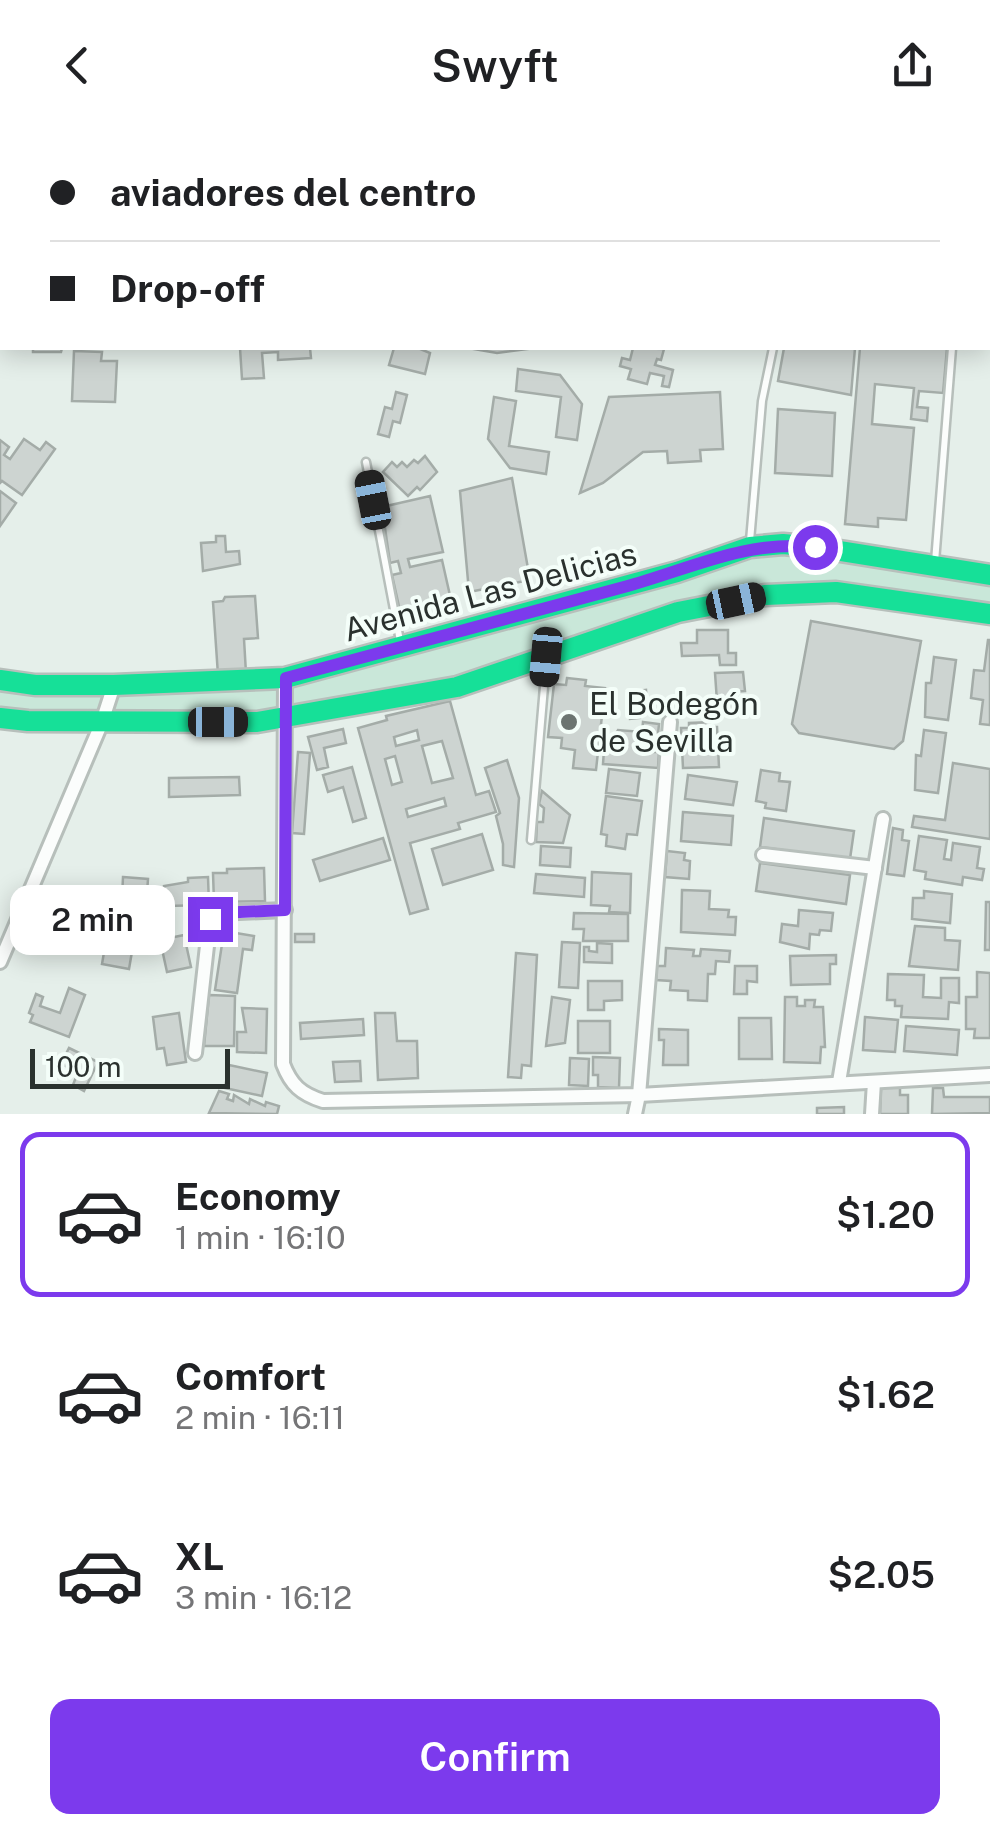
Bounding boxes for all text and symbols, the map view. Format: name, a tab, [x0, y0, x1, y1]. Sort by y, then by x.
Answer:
icon: back	[50, 38, 105, 93]
icon: share	[885, 38, 940, 93]
text: Swyft	[431, 39, 559, 92]
text: aviadores del centro	[110, 170, 476, 215]
text: Drop-off	[110, 266, 265, 311]
car	[353, 468, 393, 532]
route start	[793, 525, 838, 570]
street label: Avenida Las Delicias	[339, 535, 640, 648]
car	[704, 580, 768, 622]
car	[528, 626, 564, 688]
place label: El Bodegón de Sevilla	[589, 685, 759, 759]
car	[188, 707, 248, 737]
marker: El Bodegón de Sevilla	[558, 711, 580, 733]
callout: 2 min	[10, 884, 175, 954]
route end	[188, 897, 233, 942]
text: 2 min	[51, 901, 134, 938]
scale bar	[30, 1044, 230, 1088]
text: 100 m	[45, 1050, 122, 1083]
icon: car	[55, 1170, 145, 1260]
text: Economy	[175, 1174, 341, 1219]
text: $1.20	[836, 1192, 935, 1237]
text: 1 min · 16:10	[175, 1219, 346, 1256]
icon: car	[55, 1350, 145, 1440]
text: Comfort	[175, 1354, 326, 1399]
text: $1.62	[836, 1372, 935, 1417]
text: 2 min · 16:11	[175, 1399, 345, 1436]
icon: car	[55, 1530, 145, 1620]
text: XL	[175, 1534, 224, 1579]
text: $2.05	[828, 1552, 935, 1597]
text: 3 min · 16:12	[175, 1579, 352, 1616]
button: Confirm	[50, 1699, 940, 1814]

